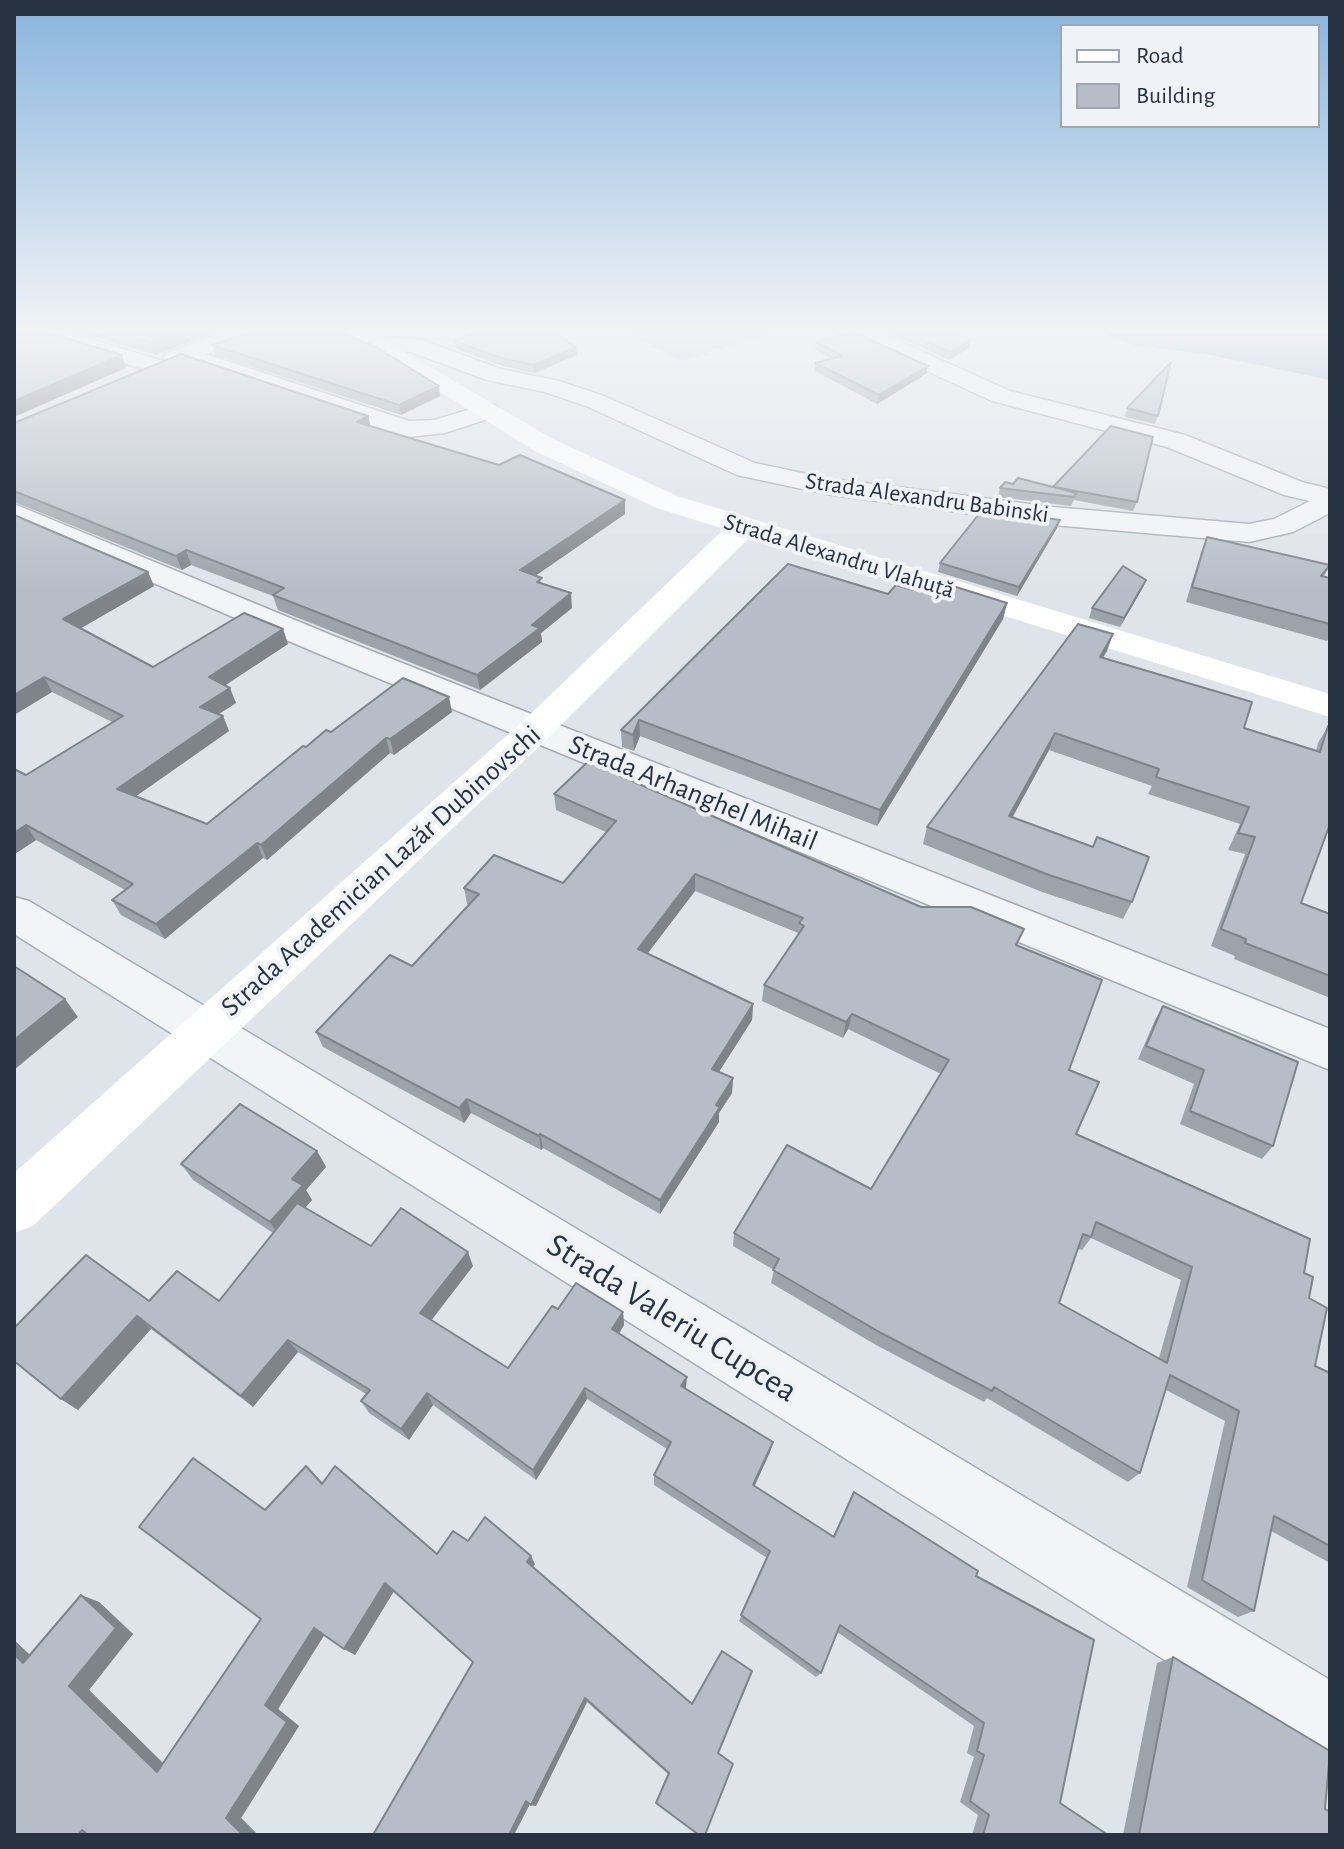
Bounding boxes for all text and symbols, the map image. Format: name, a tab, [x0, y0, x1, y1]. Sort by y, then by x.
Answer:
legend	[1060, 24, 1320, 128]
text: Road	[1136, 44, 1184, 68]
text: Building	[1136, 84, 1215, 108]
street label: Strada Alexandru Babinski	[803, 467, 1051, 529]
street label: Strada Аlexandru Vlahuță	[720, 507, 958, 605]
street label: Strada Academician Lazăr Dubinovschi	[214, 718, 548, 1024]
street label: Strada Arhanghel Mihail	[564, 728, 822, 858]
street label: Strada Valeriu Cupcea	[539, 1224, 805, 1412]

